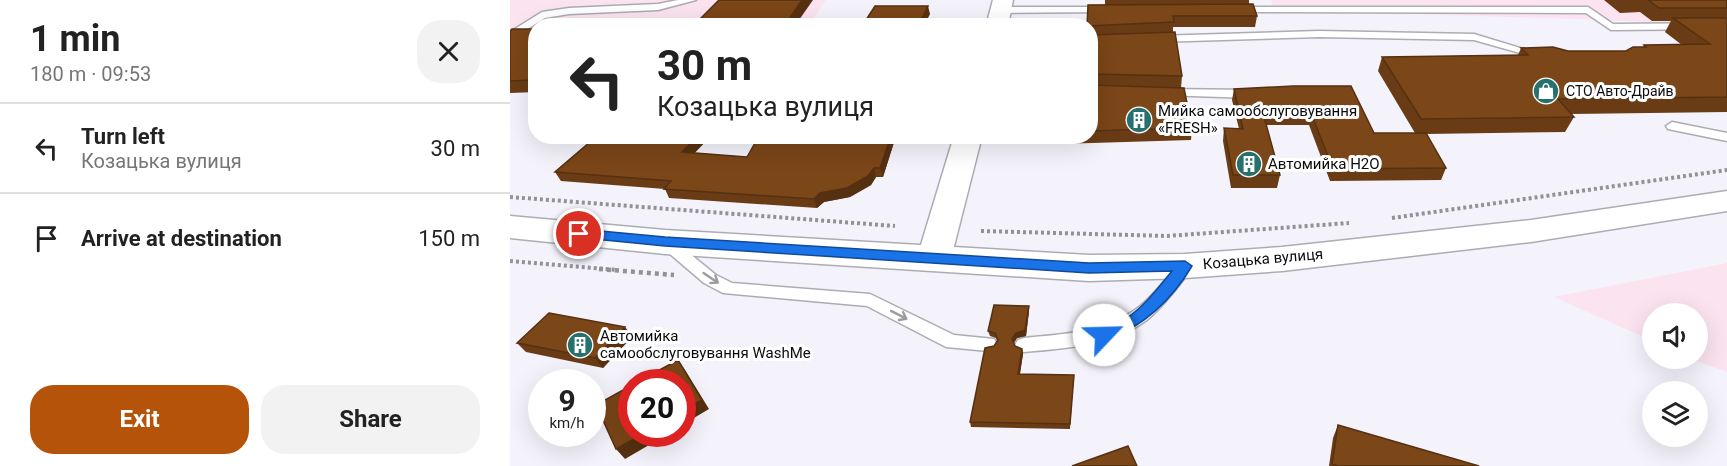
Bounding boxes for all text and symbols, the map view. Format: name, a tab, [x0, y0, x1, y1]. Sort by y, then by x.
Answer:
text: 1 min	[30, 18, 121, 60]
button: close	[417, 20, 480, 83]
text: 30 m	[657, 41, 752, 90]
icon: left	[558, 42, 636, 120]
text: 180 m · 09:53	[30, 62, 151, 86]
shop icon: СТО Авто-Драйв	[1531, 76, 1561, 106]
place label: СТО Авто-Драйв	[1566, 83, 1674, 99]
text: Козацька вулиця	[657, 91, 874, 123]
place label: Мийка самообслуговування «FRESH»	[1158, 102, 1357, 137]
building icon: Мийка самообслуговування «FRESH»	[1124, 105, 1154, 135]
text: Turn left	[81, 124, 165, 149]
icon: left	[30, 132, 63, 165]
text: 30 m	[431, 136, 480, 161]
text: Козацька вулиця	[81, 149, 242, 173]
building icon: Автомийка H2O	[1234, 149, 1264, 179]
place label: Автомийка H2O	[1268, 155, 1380, 173]
pin	[553, 208, 604, 259]
icon: arrive	[562, 217, 595, 250]
icon: arrive	[30, 222, 63, 255]
text: Arrive at destination	[81, 226, 282, 251]
text: 150 m	[418, 226, 480, 251]
street label: Козацька вулиця	[1202, 245, 1324, 273]
one-way arrow	[702, 272, 719, 284]
position arrow	[1072, 303, 1136, 367]
map controls	[1642, 303, 1708, 447]
button: sound	[1642, 303, 1708, 369]
one-way arrow	[890, 309, 907, 321]
place label: Автомийка самообслуговування WashMe	[600, 327, 811, 362]
building icon: Автомийка самообслуговування WashMe	[565, 330, 595, 360]
speed limit sign: 20	[618, 369, 696, 447]
button: layers	[1642, 381, 1708, 447]
text: 9	[558, 383, 576, 418]
button: Exit	[30, 385, 249, 454]
button: Share	[261, 385, 480, 454]
text: km/h	[549, 414, 585, 432]

